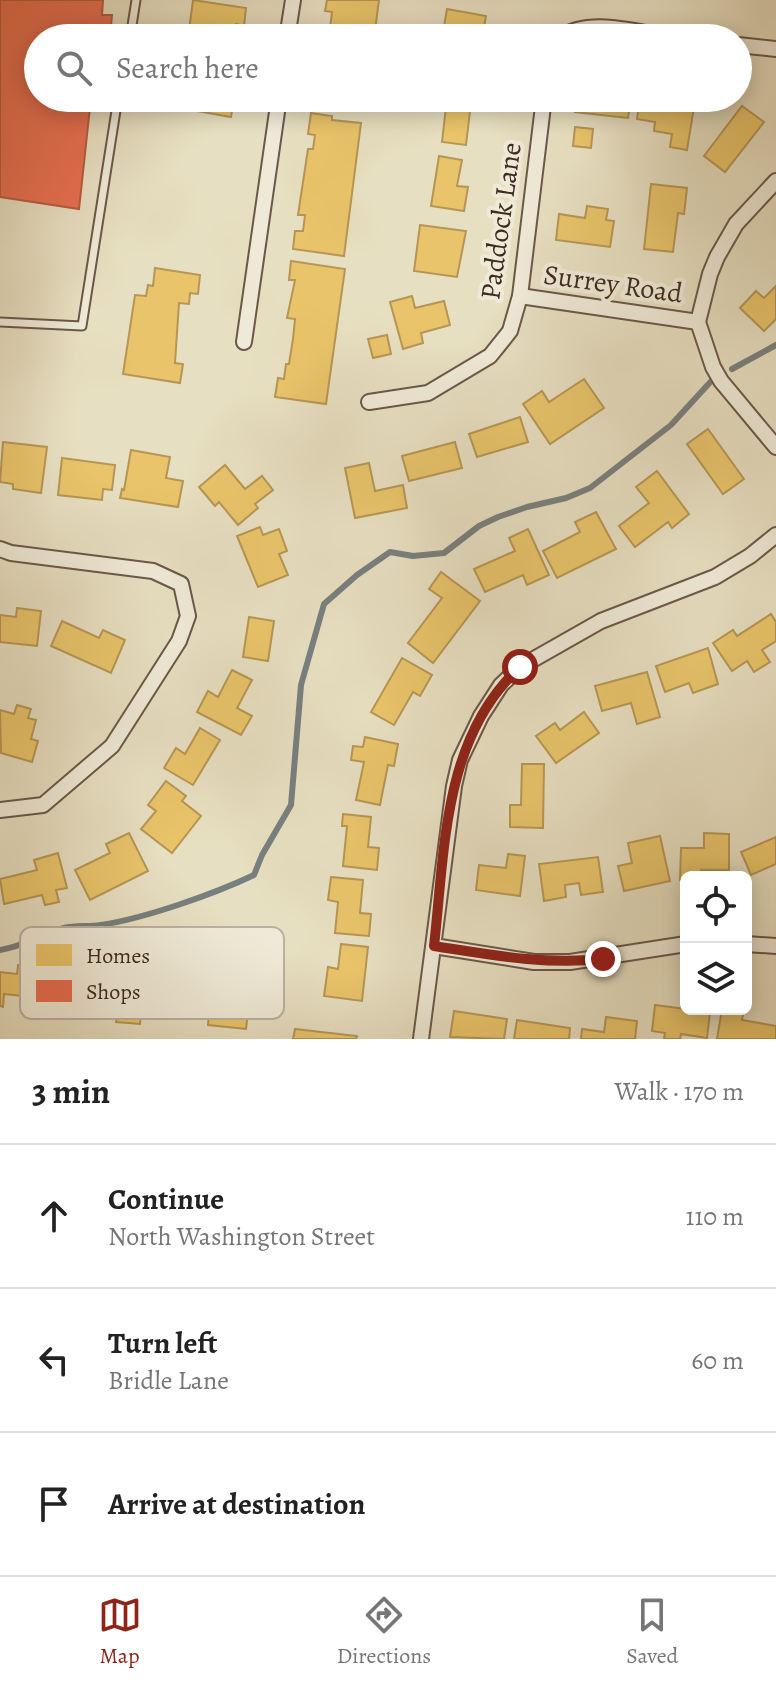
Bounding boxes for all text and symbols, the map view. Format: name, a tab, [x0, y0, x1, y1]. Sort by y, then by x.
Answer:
search box	[24, 24, 752, 112]
icon: search	[52, 46, 96, 90]
text: Search here	[116, 48, 259, 88]
street label: Paddock Lane	[471, 140, 531, 302]
street label: Surrey Road	[541, 255, 686, 313]
route start	[502, 649, 538, 685]
map controls	[680, 871, 752, 1015]
button: locate	[680, 871, 752, 943]
legend	[20, 927, 284, 1019]
text: Homes	[86, 941, 150, 971]
route end	[585, 941, 621, 977]
button: layers	[680, 943, 752, 1015]
text: Shops	[86, 977, 141, 1007]
text: 3 min	[32, 1068, 110, 1115]
text: Walk · 170 m	[615, 1074, 744, 1109]
text: Continue	[108, 1179, 224, 1219]
icon: ahead	[32, 1194, 76, 1238]
text: 110 m	[686, 1199, 744, 1234]
text: North Washington Street	[108, 1219, 375, 1254]
text: Turn left	[108, 1323, 217, 1363]
icon: left	[32, 1338, 76, 1382]
text: 60 m	[691, 1343, 744, 1378]
text: Bridle Lane	[108, 1363, 229, 1398]
icon: arrive	[32, 1482, 76, 1526]
text: Arrive at destination	[108, 1484, 365, 1524]
tab: Map	[98, 1593, 142, 1671]
tab: Directions	[337, 1593, 431, 1671]
tab: Saved	[626, 1593, 678, 1671]

